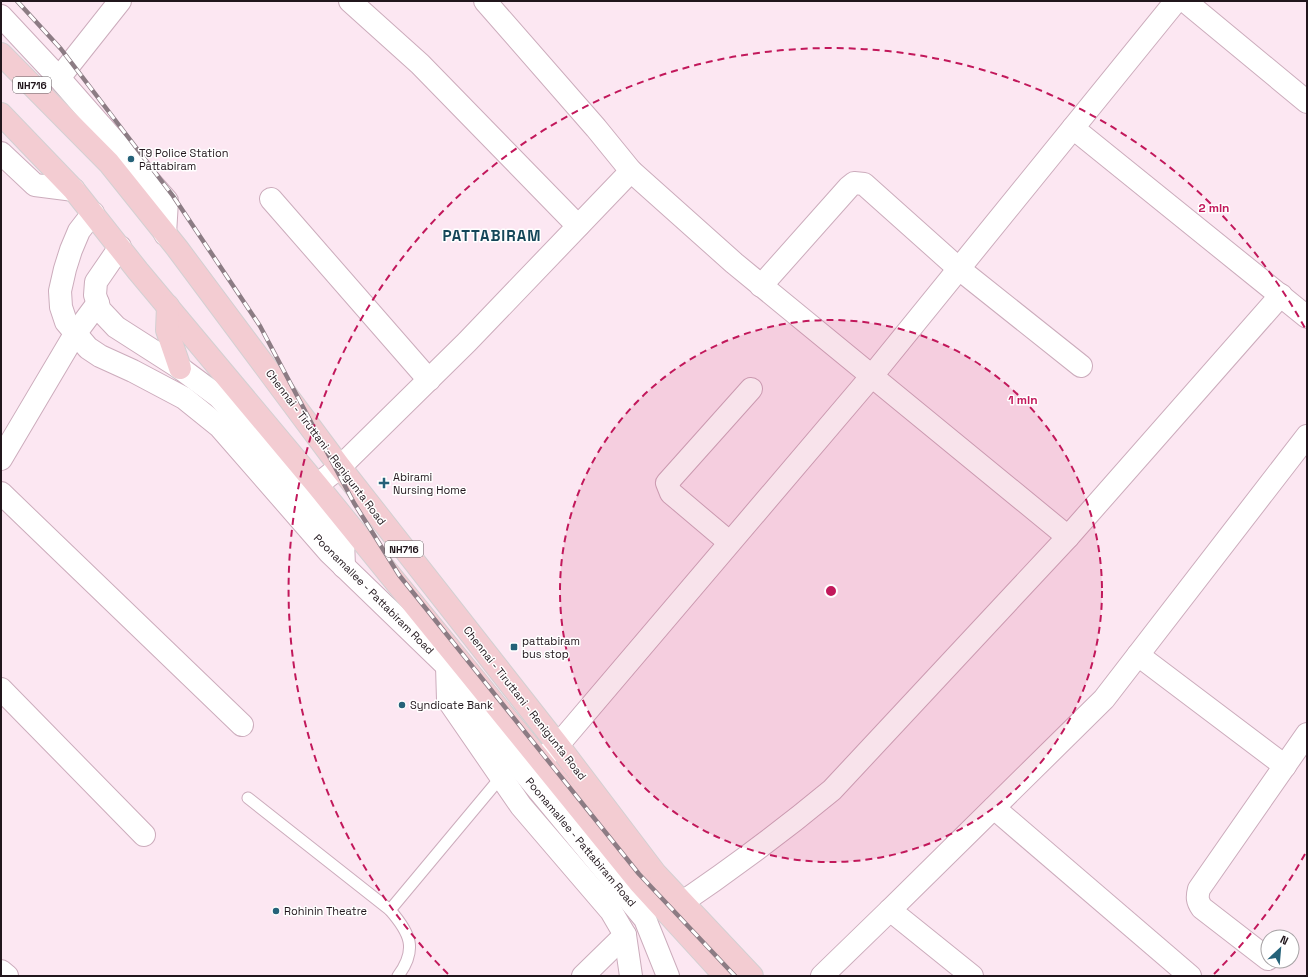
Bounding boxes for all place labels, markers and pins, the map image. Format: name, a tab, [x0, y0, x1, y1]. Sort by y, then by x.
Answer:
place label: T9 Police Station Pattabiram	[139, 146, 229, 173]
marker: T9 Police Station Pattabiram	[126, 154, 136, 164]
place label: Abirami Nursing Home	[393, 470, 466, 497]
marker: Abirami Nursing Home	[378, 477, 390, 489]
centre of rings	[824, 584, 838, 598]
place label: pattabiram bus stop	[522, 634, 580, 661]
marker: pattabiram bus stop	[509, 642, 519, 652]
place label: Syndicate Bank	[410, 698, 493, 712]
marker: Syndicate Bank	[397, 700, 407, 710]
place label: Rohinin Theatre	[284, 904, 367, 918]
marker: Rohinin Theatre	[271, 906, 281, 916]

